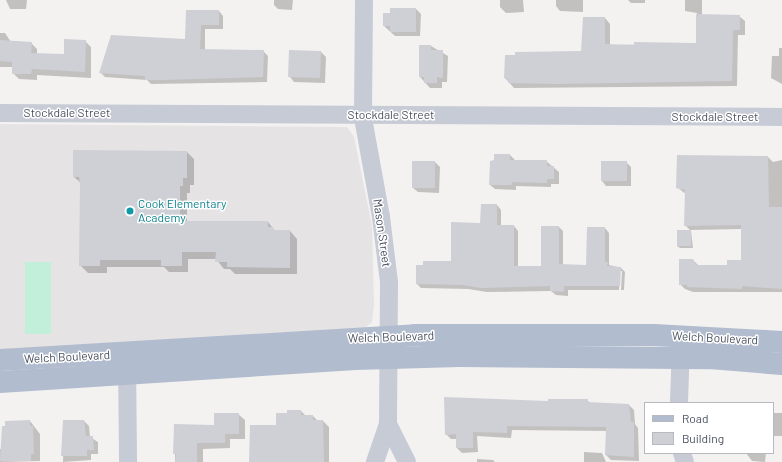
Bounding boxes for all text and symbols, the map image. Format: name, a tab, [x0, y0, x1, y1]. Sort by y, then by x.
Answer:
street label: Stockdale Street	[24, 106, 110, 120]
street label: Stockdale Street	[348, 108, 434, 122]
street label: Stockdale Street	[672, 110, 758, 124]
place label: Cook Elementary Academy	[138, 197, 227, 225]
street label: Mason Street	[370, 198, 394, 268]
marker: Cook Elementary Academy	[125, 206, 135, 216]
street label: Welch Boulevard	[348, 328, 434, 346]
street label: Welch Boulevard	[672, 329, 758, 347]
street label: Welch Boulevard	[24, 348, 110, 366]
legend	[644, 402, 774, 454]
text: Road	[682, 411, 709, 425]
text: Building	[682, 431, 724, 445]

